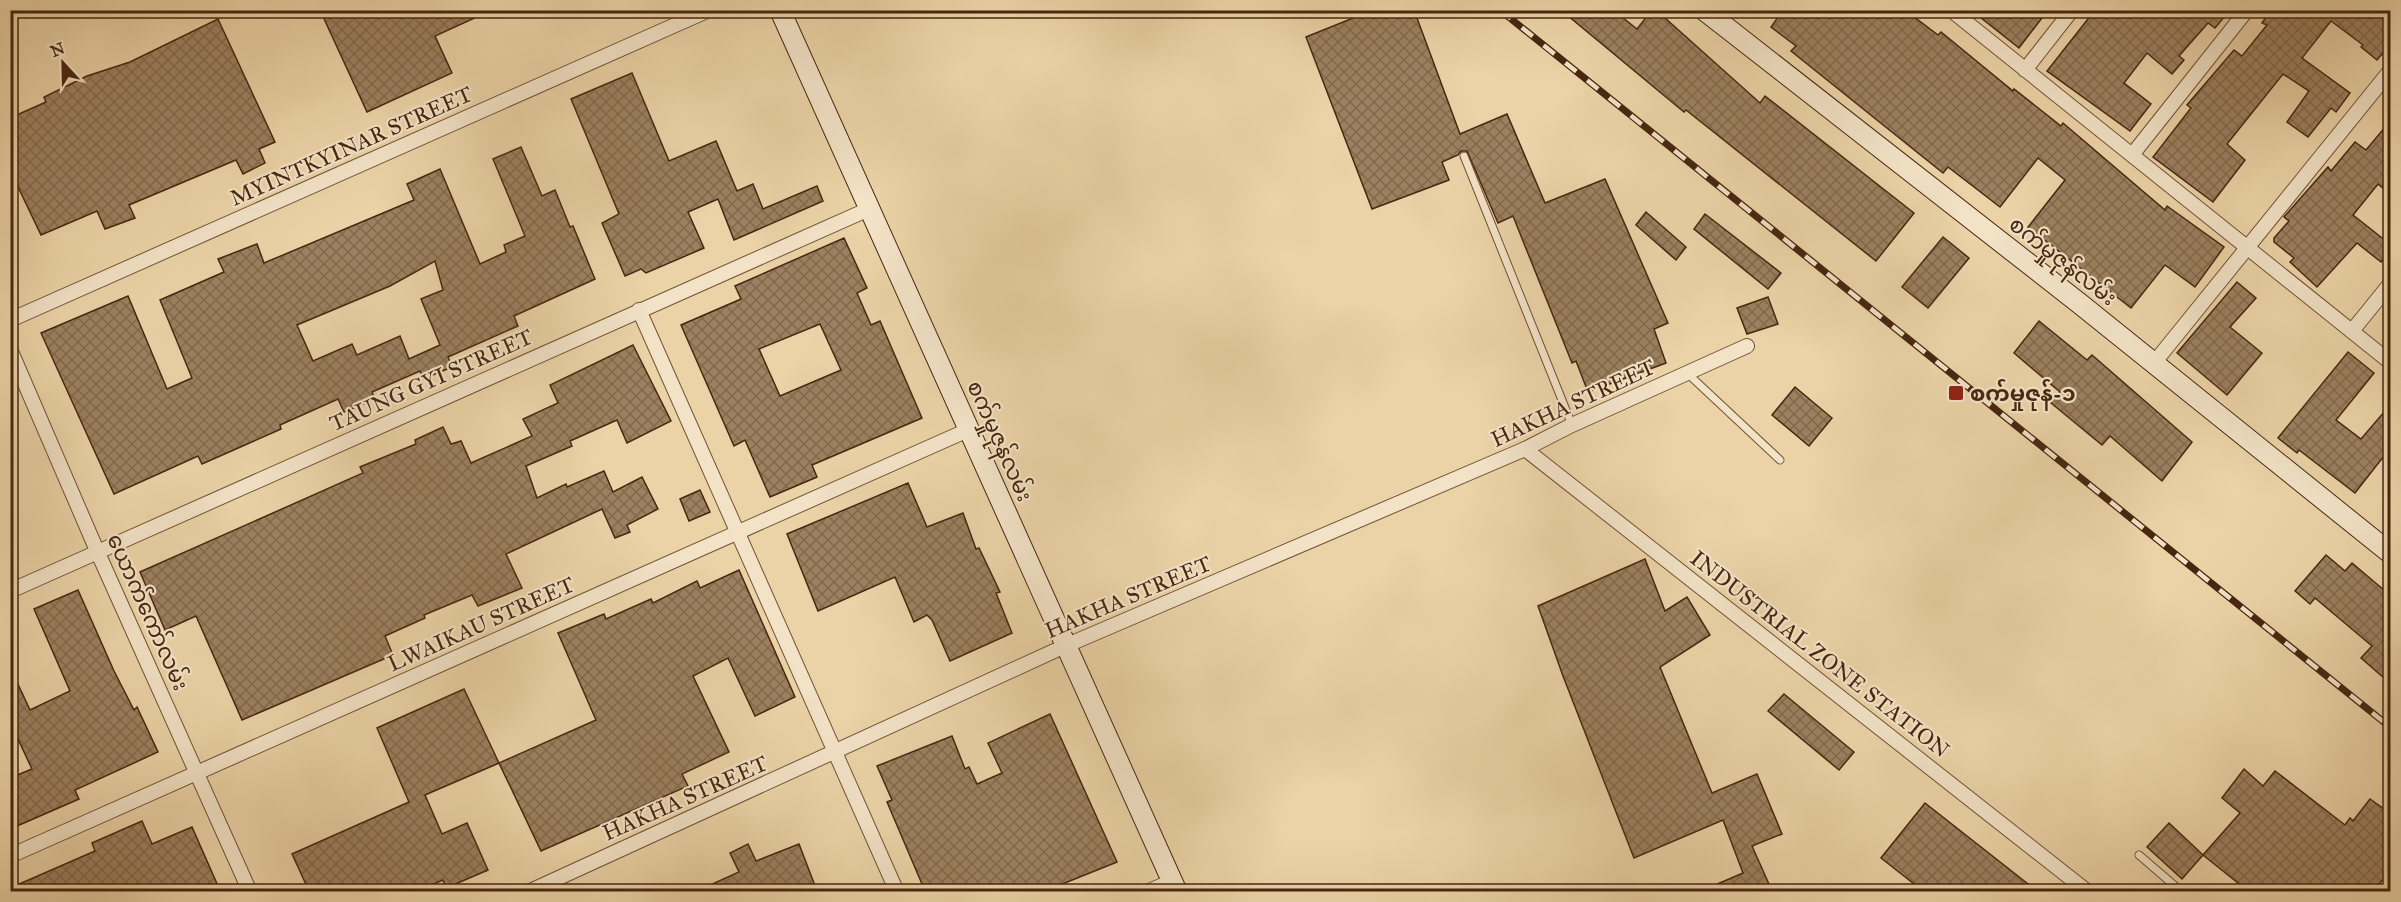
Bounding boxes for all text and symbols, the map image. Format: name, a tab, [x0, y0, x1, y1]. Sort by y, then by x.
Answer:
north arrow	[33, 33, 93, 93]
text: N	[48, 38, 68, 61]
street label: MYINTKYINAR STREET	[226, 80, 476, 212]
street label: စက်မှုဇုန်လမ်း	[2001, 209, 2123, 315]
street label: TAUNG GYI STREET	[325, 323, 537, 437]
street label: HAKHA STREET	[1487, 353, 1659, 453]
street label: စက်မှုဇုန်လမ်း	[958, 376, 1040, 507]
place label: စက်မှုဇုန်-၁	[1970, 378, 2076, 411]
marker: စက်မှုဇုန်-၁	[1947, 384, 1965, 402]
street label: ယောက်ကော်လမ်း	[101, 529, 196, 695]
street label: INDUSTRIAL ZONE STATION	[1685, 544, 1955, 764]
street label: HAKHA STREET	[1041, 550, 1215, 644]
street label: LWAIKAU STREET	[384, 571, 578, 677]
street label: HAKHA STREET	[598, 749, 772, 847]

